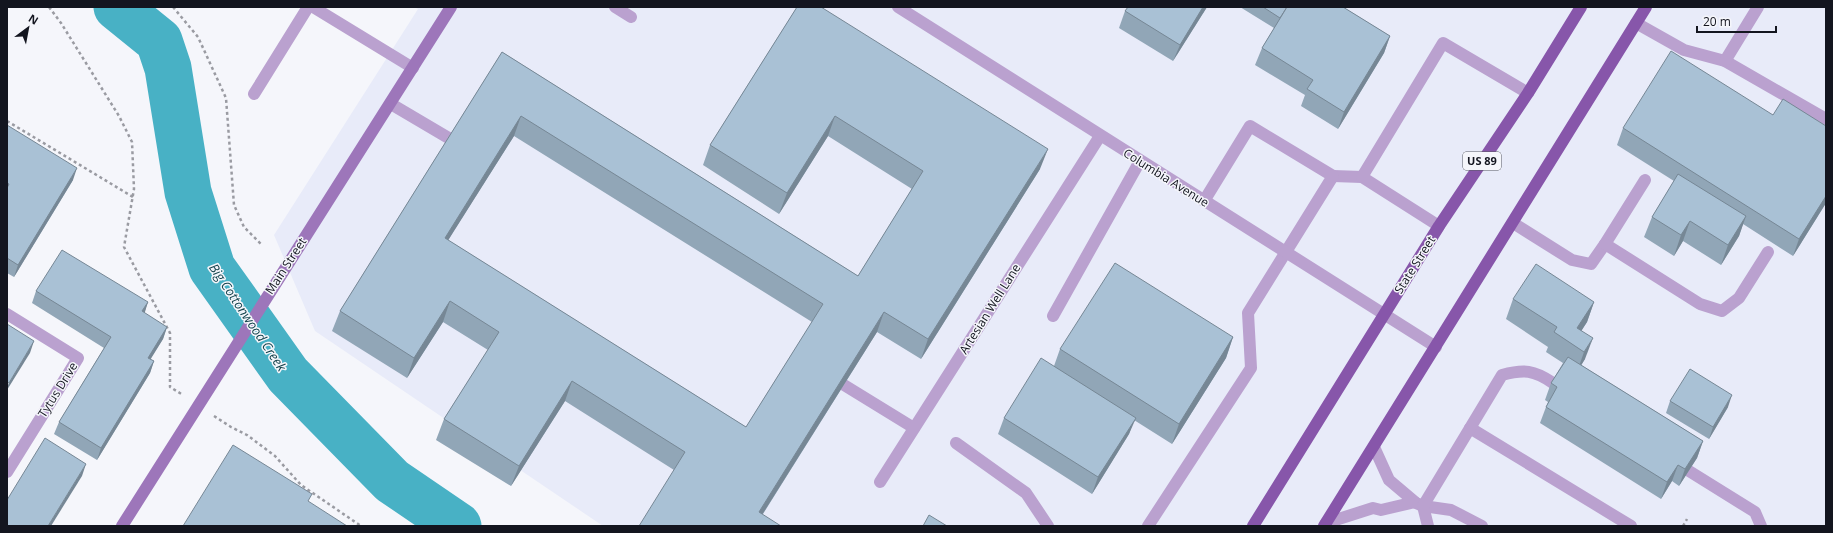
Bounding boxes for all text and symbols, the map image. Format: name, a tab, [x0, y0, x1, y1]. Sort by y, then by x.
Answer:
north arrow	[8, 8, 48, 48]
scale bar	[1697, 8, 1776, 34]
text: N	[26, 10, 41, 28]
text: 20 m	[1703, 13, 1731, 30]
street label: Columbia Avenue	[1120, 144, 1213, 211]
road number: US 89	[1463, 152, 1501, 170]
street label: State Street	[1390, 233, 1439, 297]
street label: Main Street	[261, 234, 310, 297]
water label: Big Cottonwood Creek	[205, 260, 291, 375]
street label: Artesian Well Lane	[955, 260, 1024, 357]
street label: Tytus Drive	[34, 359, 81, 421]

